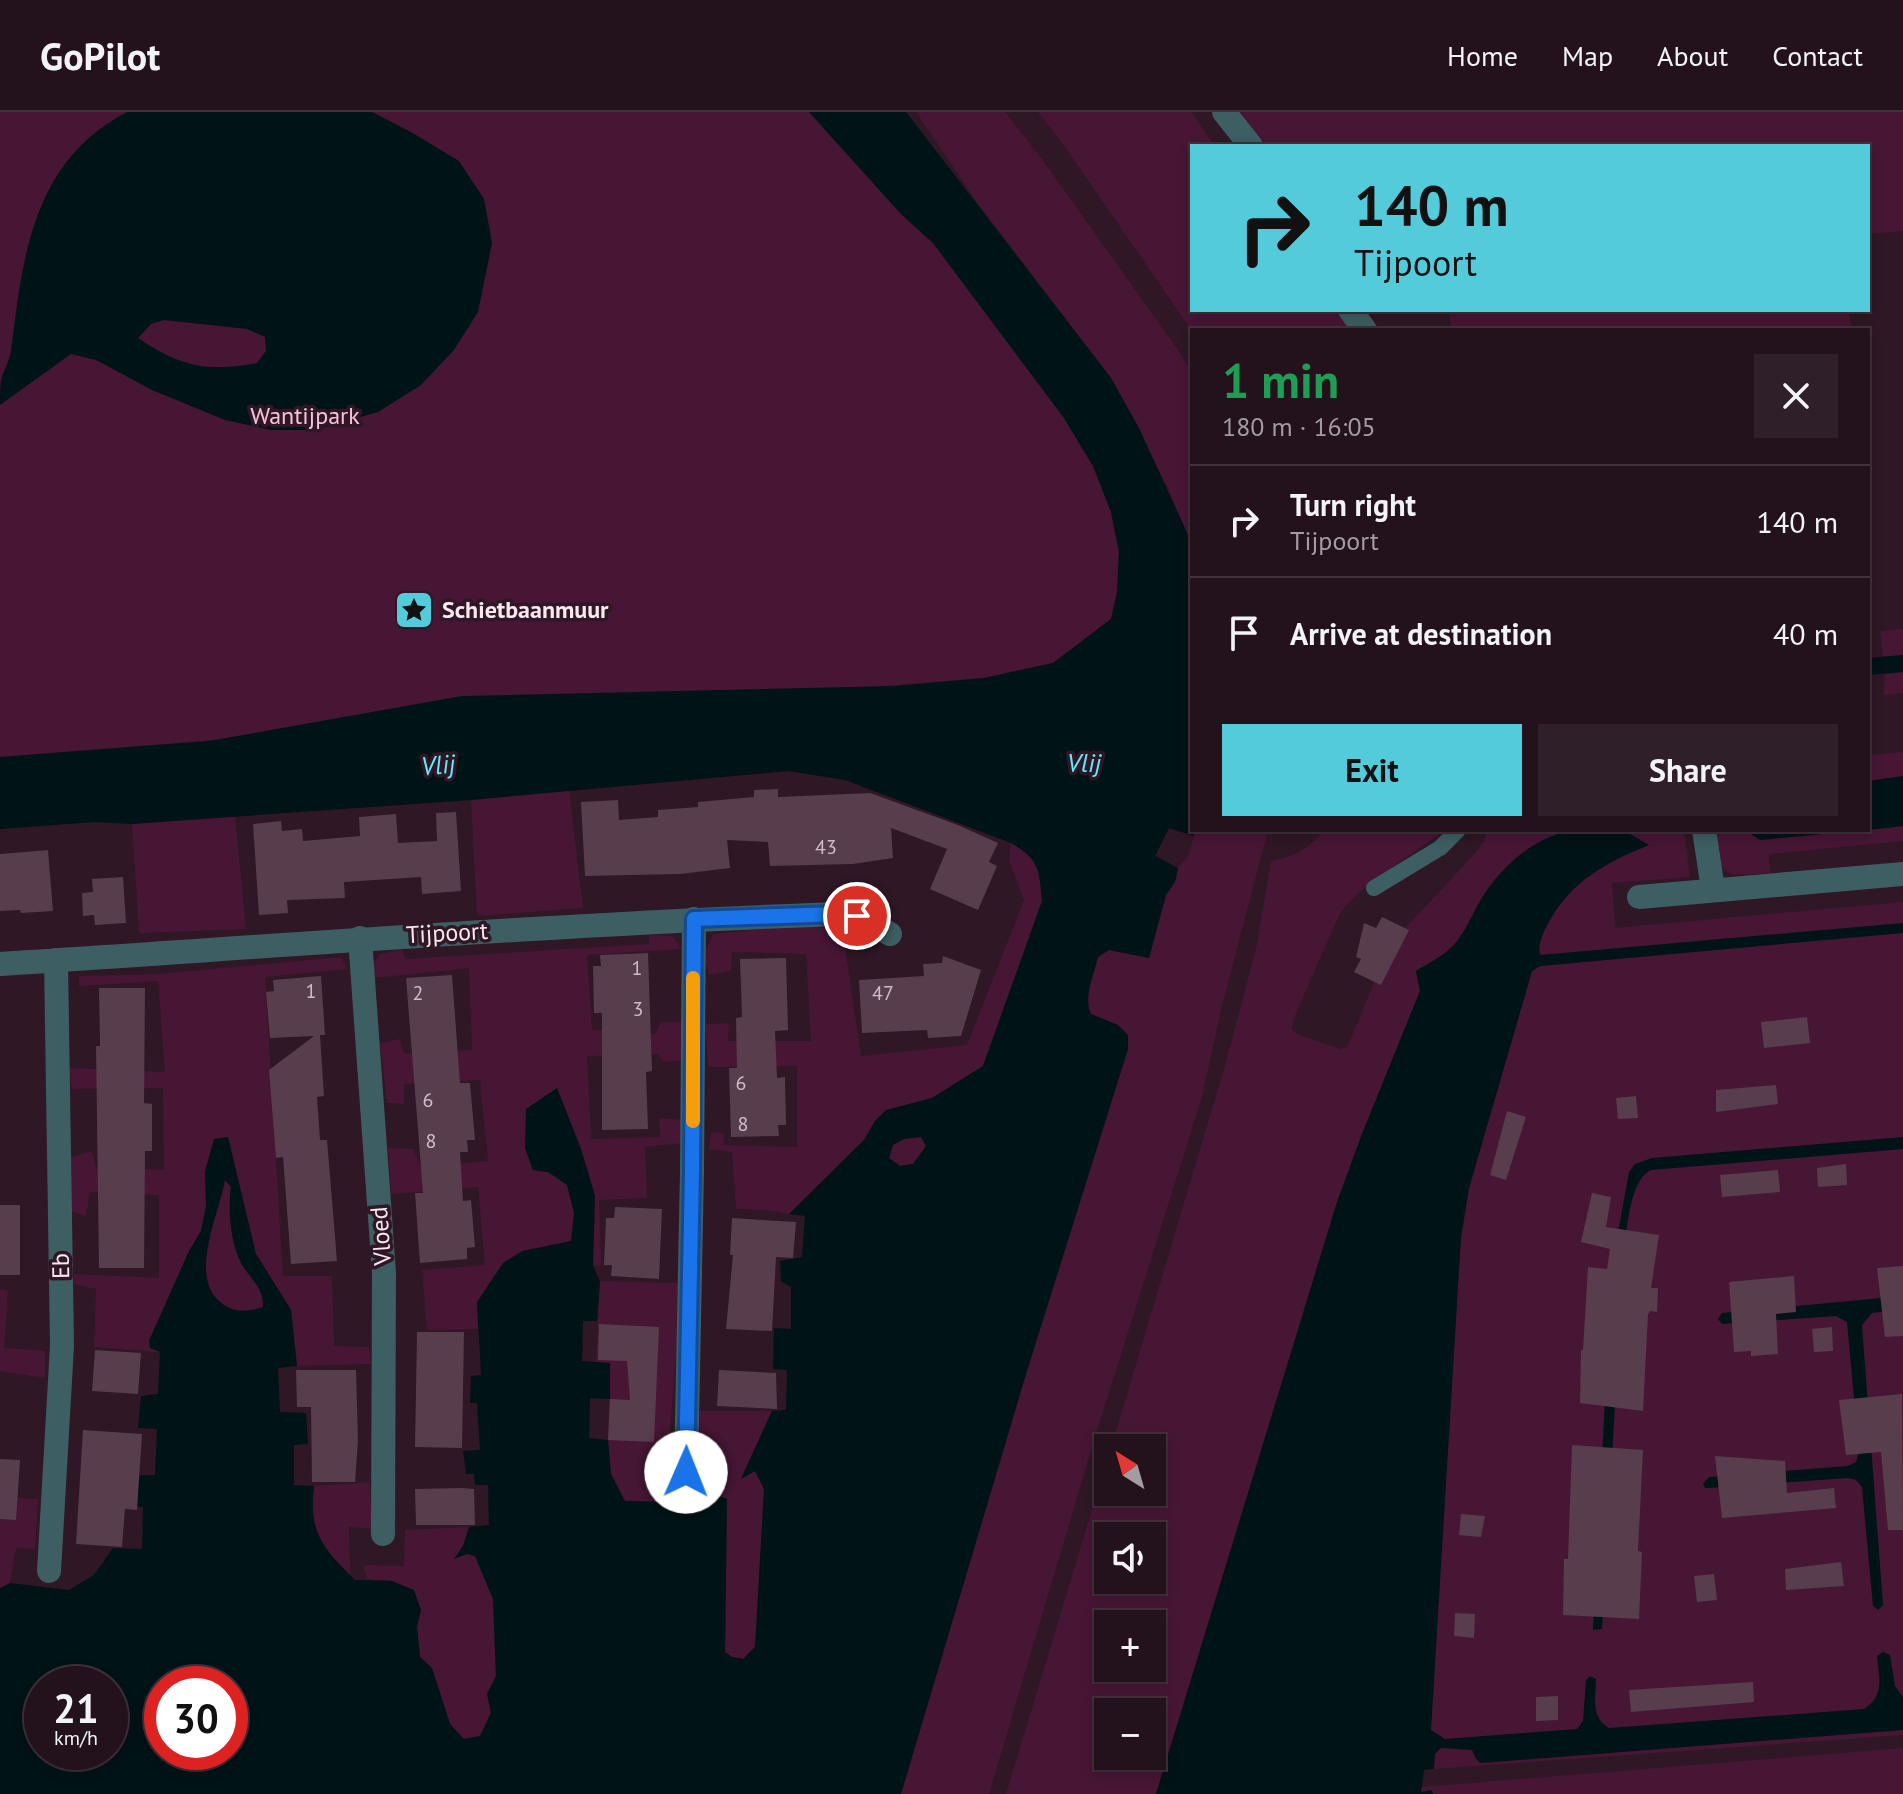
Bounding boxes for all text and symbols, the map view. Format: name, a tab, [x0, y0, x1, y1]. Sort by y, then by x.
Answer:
text: GoPilot	[40, 31, 160, 80]
text: Home	[1447, 37, 1518, 74]
text: Map	[1562, 37, 1613, 74]
text: About	[1657, 37, 1728, 74]
text: Contact	[1772, 37, 1863, 74]
text: 140 m	[1354, 169, 1509, 241]
icon: right	[1222, 176, 1326, 280]
text: Tijpoort	[1354, 239, 1477, 286]
text: 1 min	[1222, 349, 1339, 411]
button: close	[1754, 354, 1838, 438]
park label: Wantijpark	[250, 400, 360, 431]
text: 180 m · 16:05	[1222, 410, 1376, 443]
text: Turn right	[1290, 485, 1416, 524]
icon: right	[1222, 499, 1266, 543]
text: 140 m	[1757, 502, 1838, 541]
text: Tijpoort	[1290, 524, 1379, 557]
place icon: Schietbaanmuur	[393, 589, 435, 631]
place label: Schietbaanmuur	[442, 594, 609, 625]
icon: arrive	[1222, 611, 1266, 655]
text: Arrive at destination	[1290, 614, 1552, 653]
text: 40 m	[1773, 614, 1838, 653]
button: Exit	[1222, 724, 1522, 816]
button: Share	[1538, 724, 1838, 816]
water label: Vlij	[419, 746, 458, 782]
water label: Vlij	[1067, 746, 1103, 779]
house number: 43	[815, 834, 837, 860]
pin	[823, 882, 891, 950]
icon: arrive	[835, 894, 879, 938]
street label: Tijpoort	[405, 915, 489, 950]
house number: 1	[632, 955, 642, 981]
house number: 1	[306, 978, 316, 1004]
house number: 2	[413, 980, 423, 1006]
house number: 47	[872, 980, 894, 1006]
house number: 3	[633, 996, 643, 1022]
house number: 6	[736, 1070, 746, 1096]
house number: 6	[423, 1087, 433, 1113]
house number: 8	[738, 1111, 748, 1137]
house number: 8	[426, 1128, 436, 1154]
street label: Vloed	[363, 1206, 398, 1267]
street label: Eb	[45, 1253, 76, 1279]
position arrow	[644, 1430, 728, 1514]
north arrow	[1094, 1434, 1166, 1506]
map controls	[1094, 1434, 1166, 1770]
button: sound	[1094, 1522, 1166, 1594]
button: +	[1094, 1610, 1166, 1682]
speed limit sign: 30	[144, 1666, 248, 1770]
text: 21	[53, 1682, 99, 1734]
button: −	[1094, 1698, 1166, 1770]
text: km/h	[54, 1725, 98, 1751]

